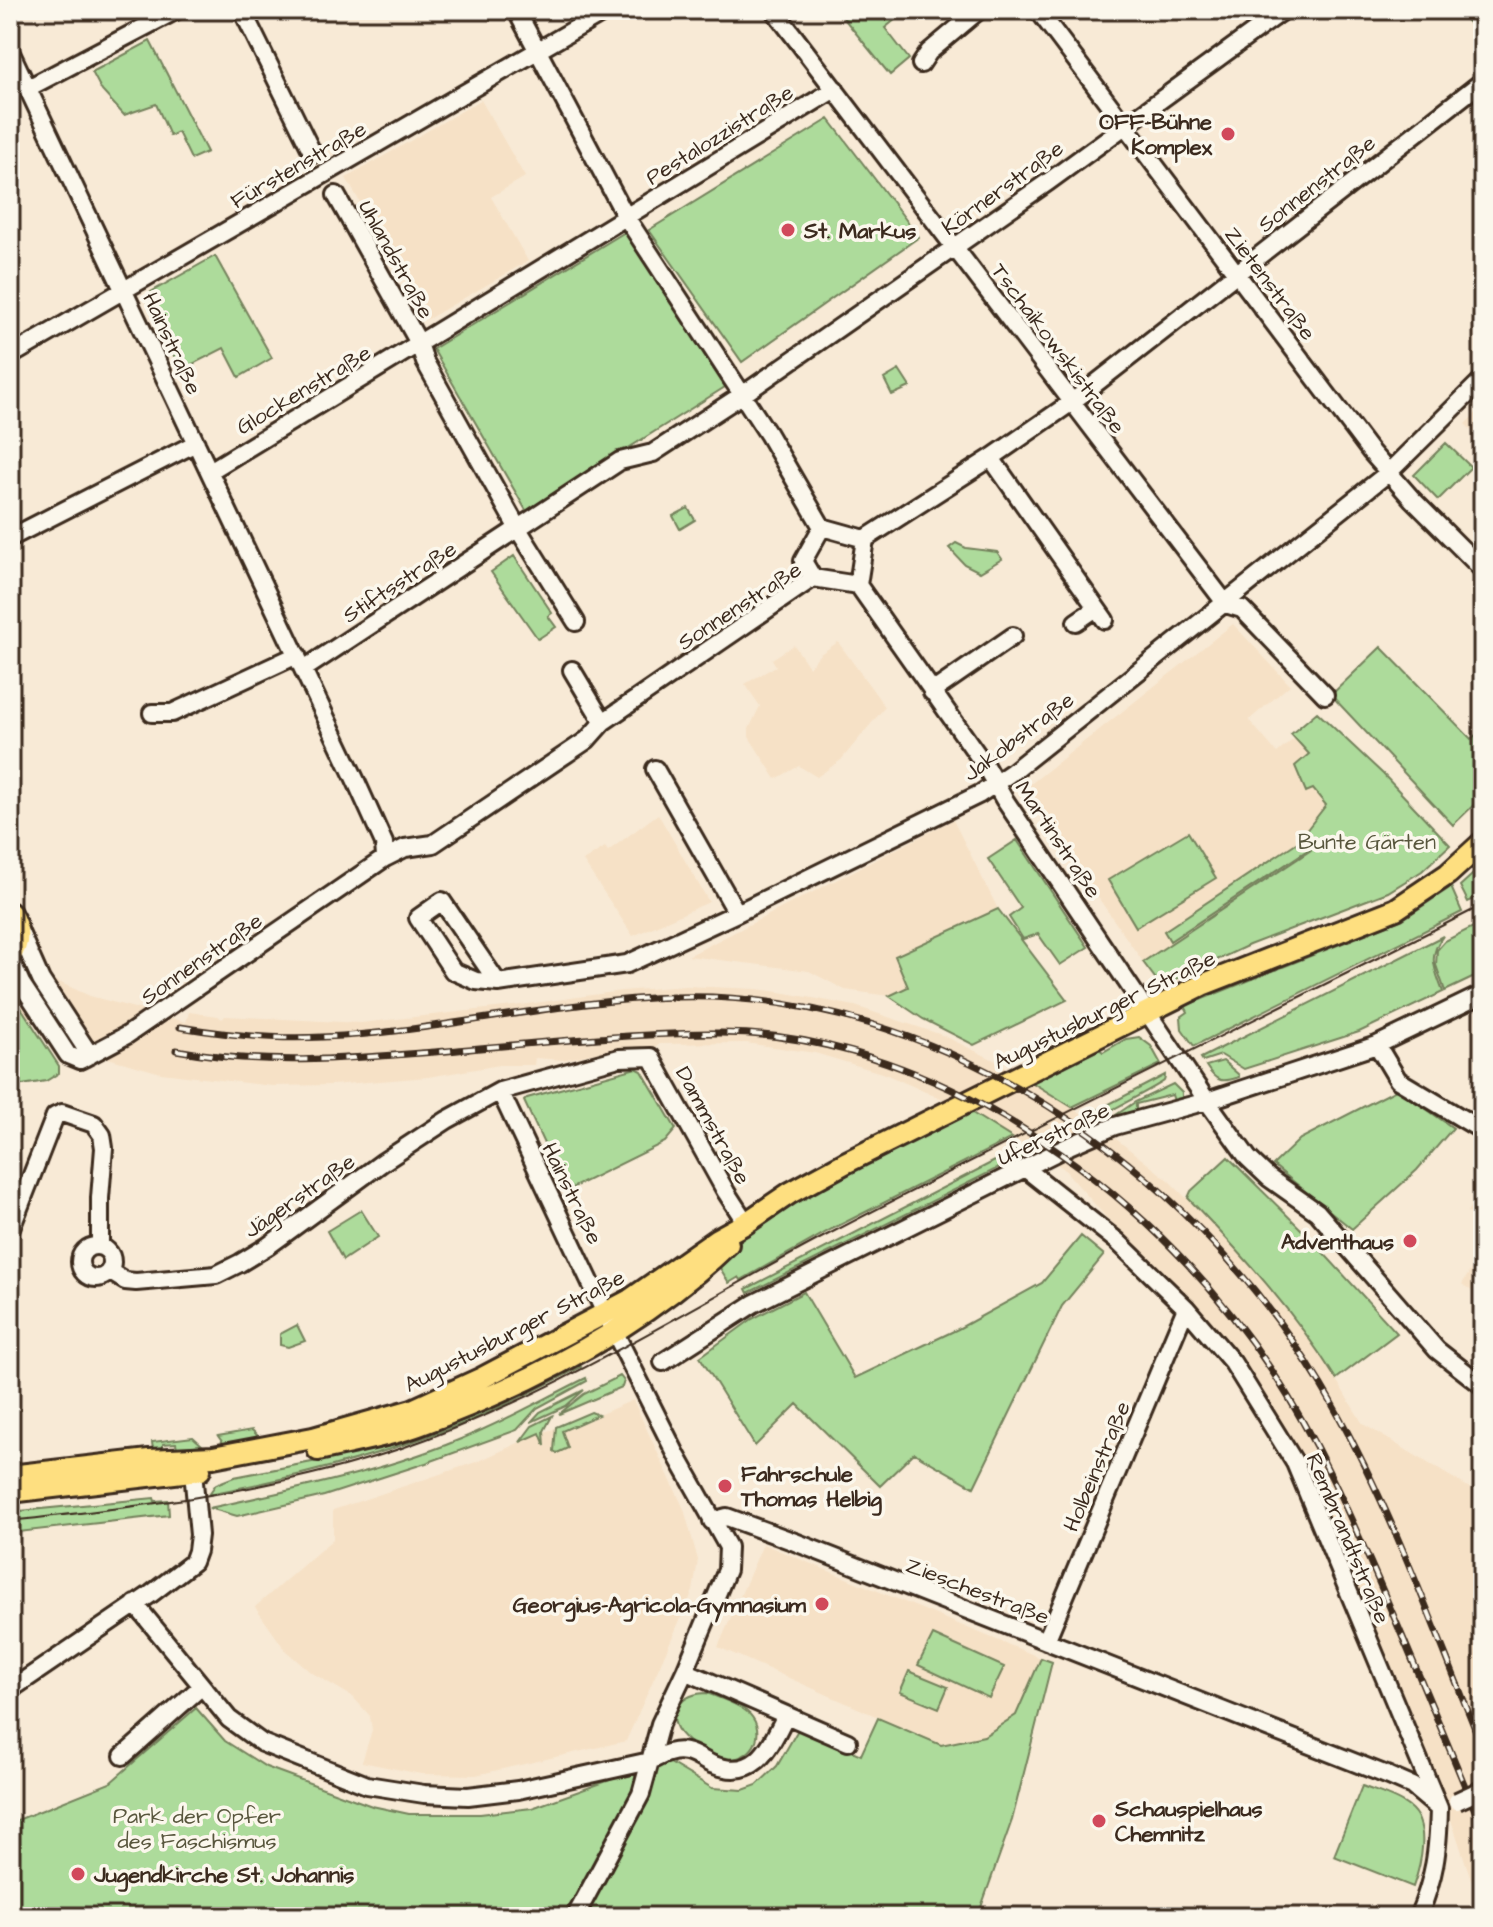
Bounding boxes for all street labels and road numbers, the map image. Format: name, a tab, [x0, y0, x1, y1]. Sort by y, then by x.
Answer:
street label: Pestalozzistraße	[640, 77, 800, 193]
street label: Fürstenstraße	[225, 114, 372, 217]
street label: Sonnenstraße	[1251, 128, 1383, 240]
street label: Körnerstraße	[936, 133, 1070, 243]
street label: Uhlandstraße	[350, 195, 441, 325]
street label: Zietenstraße	[1217, 221, 1323, 347]
street label: Tschaikowskistraße	[983, 257, 1132, 441]
street label: Hainstraße	[134, 287, 209, 400]
street label: Glockenstraße	[231, 338, 377, 443]
street label: Stiftsstraße	[337, 534, 463, 631]
street label: Sonnenstraße	[672, 554, 808, 658]
street label: Jakobstraße	[957, 685, 1081, 789]
street label: Martinstraße	[1007, 775, 1109, 905]
street label: Sonnenstraße	[135, 906, 269, 1013]
street label: Augustusburger Straße	[988, 943, 1221, 1079]
street label: Dammstraße	[667, 1061, 758, 1190]
street label: Uferstraße	[993, 1095, 1115, 1174]
street label: Hainstraße	[534, 1138, 610, 1250]
street label: Jägerstraße	[238, 1146, 362, 1247]
street label: Augustusburger Straße	[399, 1262, 631, 1401]
street label: Holbeinstraße	[1056, 1397, 1139, 1536]
street label: Rembrandtstraße	[1298, 1449, 1398, 1629]
street label: Zieschestraße	[901, 1550, 1054, 1633]

